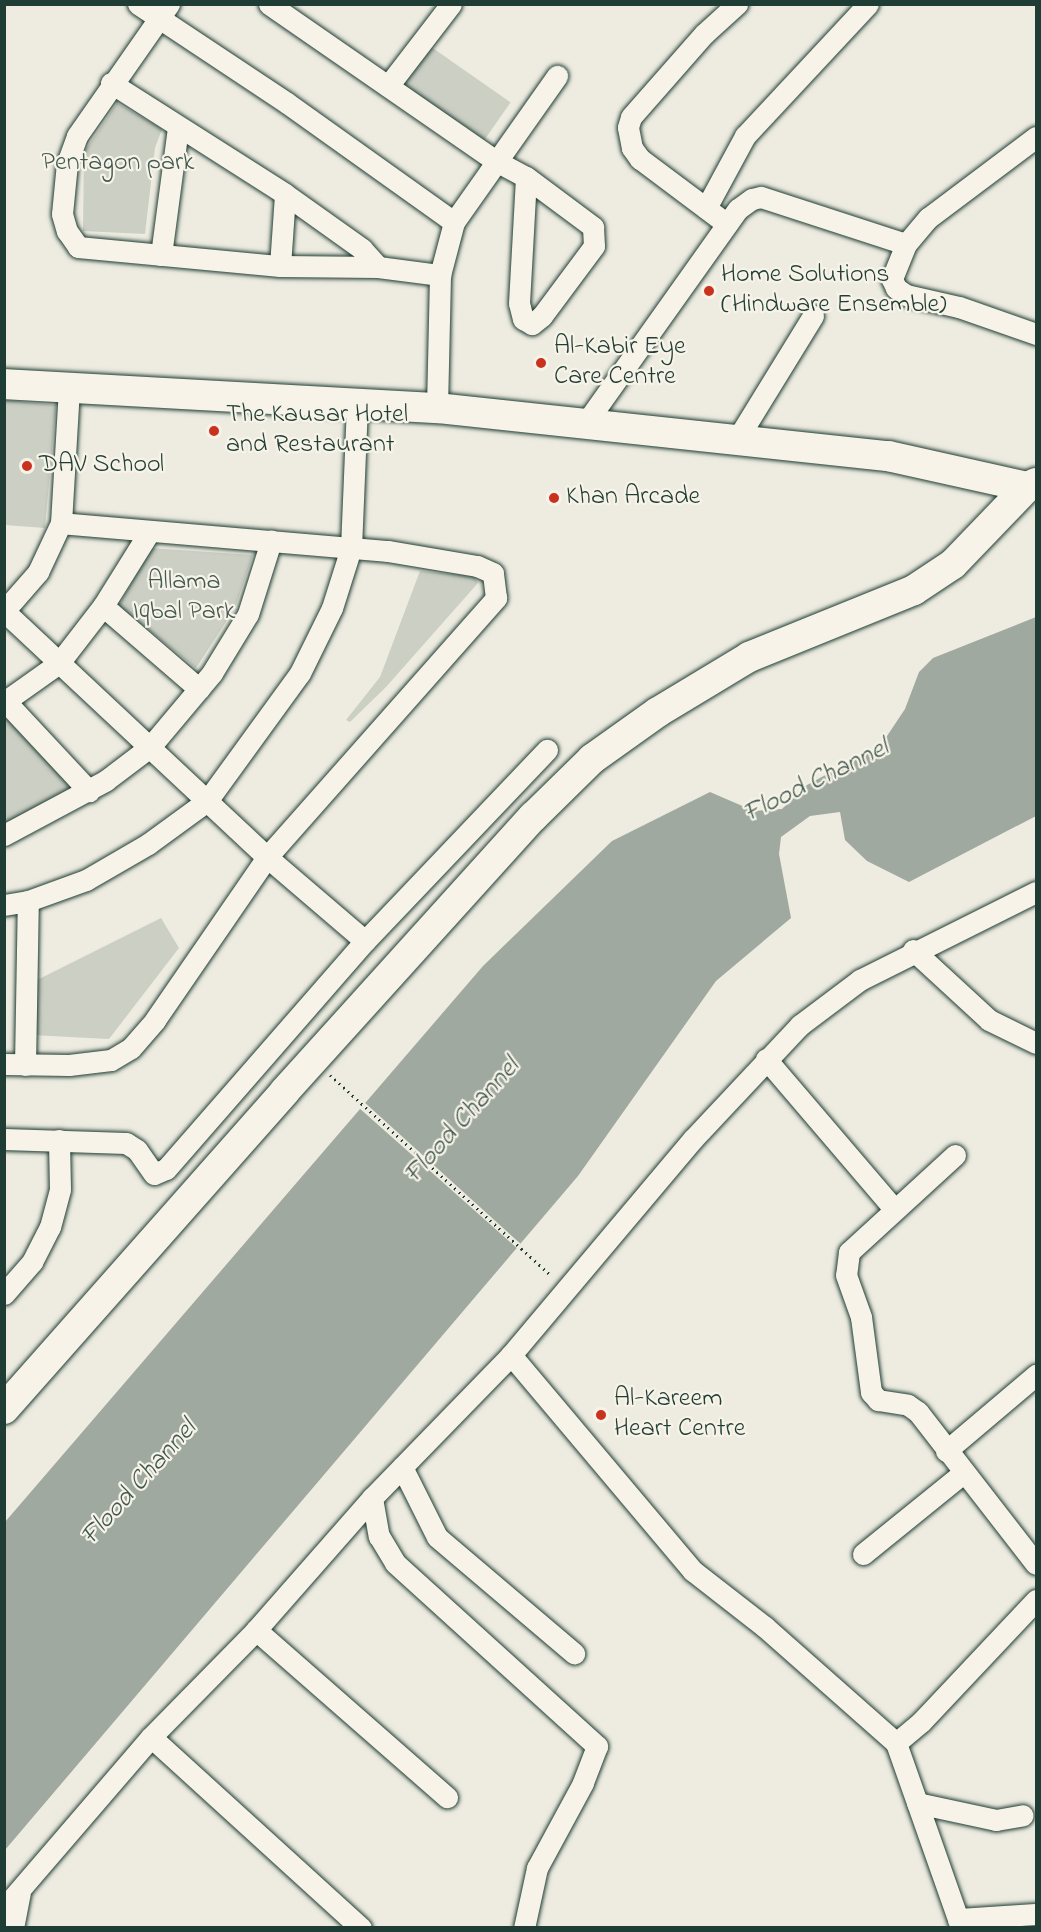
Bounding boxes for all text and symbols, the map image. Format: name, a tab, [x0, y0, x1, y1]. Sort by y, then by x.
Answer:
park label: Pentagon park	[42, 148, 194, 180]
place label: Home Solutions (Hindware Ensemble)	[721, 260, 947, 322]
marker: Home Solutions (Hindware Ensemble)	[702, 284, 716, 298]
place label: Al-Kabir Eye Care Centre	[554, 332, 686, 394]
marker: Al-Kabir Eye Care Centre	[532, 354, 550, 372]
place label: The Kausar Hotel and Restaurant	[226, 400, 408, 461]
marker: The Kausar Hotel and Restaurant	[207, 424, 221, 438]
place label: DAV School	[39, 450, 164, 482]
marker: DAV School	[20, 459, 34, 473]
place label: Khan Arcade	[566, 482, 700, 514]
marker: Khan Arcade	[547, 491, 561, 505]
park label: Allama Iqbal Park	[133, 567, 235, 628]
water label: Flood Channel	[738, 732, 894, 830]
water label: Flood Channel	[397, 1052, 527, 1190]
place label: Al-Kareem Heart Centre	[614, 1384, 745, 1446]
marker: Al-Kareem Heart Centre	[592, 1406, 610, 1424]
water label: Flood Channel	[74, 1414, 204, 1552]

